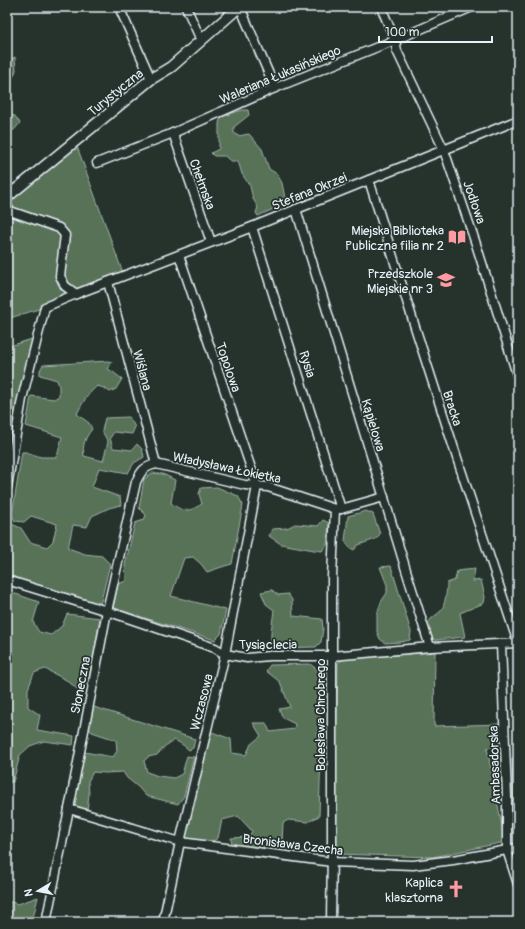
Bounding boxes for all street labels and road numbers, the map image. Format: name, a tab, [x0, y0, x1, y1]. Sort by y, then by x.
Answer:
street label: Waleriana Łukasińskiego	[217, 42, 343, 108]
street label: Turystyczna	[85, 65, 147, 120]
street label: Chełmska	[186, 157, 219, 212]
street label: Stefana Okrzei	[269, 170, 349, 214]
street label: Jodłowa	[459, 179, 489, 226]
street label: Topolowa	[212, 340, 244, 394]
street label: Wiślana	[129, 348, 155, 392]
street label: Rysia	[295, 349, 319, 380]
street label: Bracka	[439, 389, 465, 428]
street label: Kąpielowa	[357, 397, 389, 454]
street label: Władysława Łokietka	[171, 449, 282, 487]
street label: Tysiąclecia	[239, 637, 297, 653]
street label: Słoneczna	[68, 655, 94, 715]
street label: Bolesława Chrobrego	[313, 659, 329, 771]
street label: Wczasowa	[187, 672, 217, 732]
street label: Ambasadorska	[486, 725, 504, 805]
street label: Bronisława Czecha	[242, 831, 344, 859]

